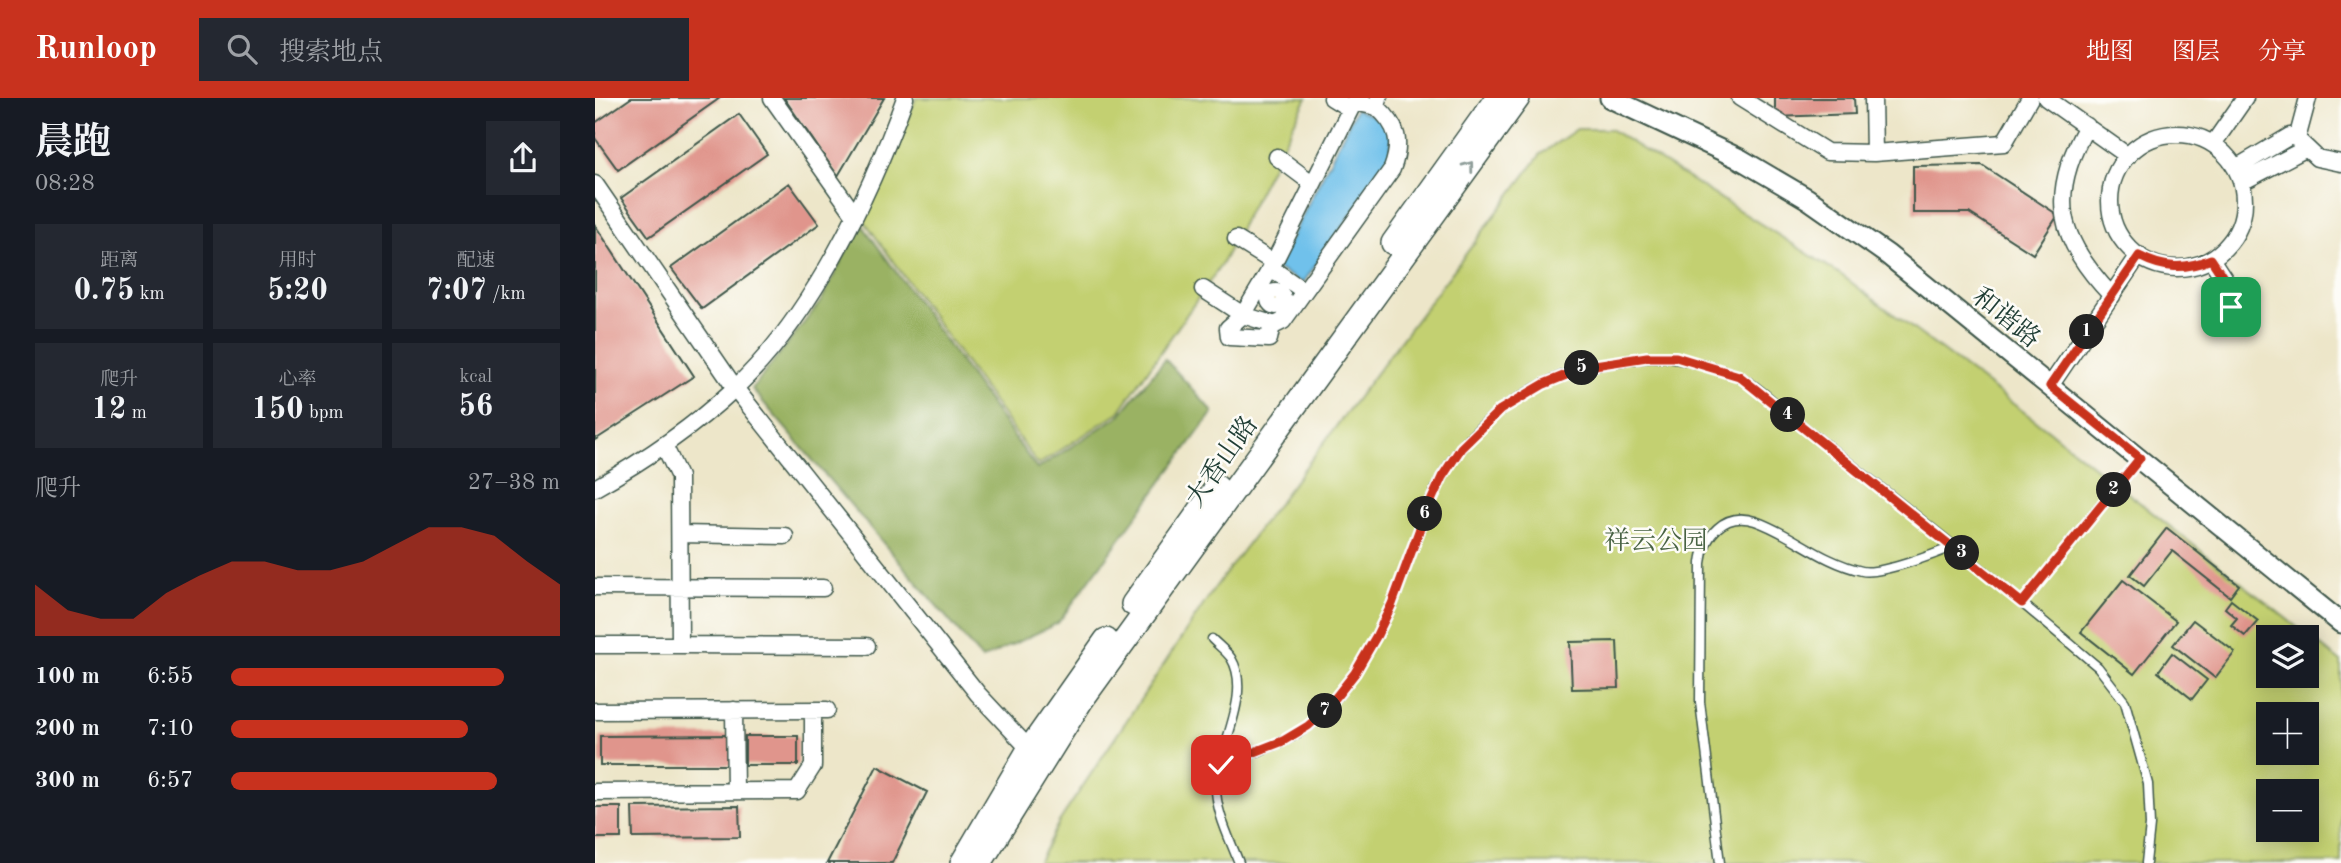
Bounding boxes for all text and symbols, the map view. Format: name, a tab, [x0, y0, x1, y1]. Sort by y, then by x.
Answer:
search box	[199, 18, 689, 81]
icon: search	[223, 30, 261, 68]
text: Runloop	[35, 33, 157, 66]
text: 搜索地点	[279, 40, 383, 66]
text: 地图	[2086, 41, 2134, 65]
text: 图层	[2172, 41, 2220, 65]
text: 分享	[2258, 41, 2306, 65]
button: share	[486, 121, 560, 195]
text: 晨跑	[35, 125, 111, 163]
one-way arrow	[1461, 161, 1473, 174]
text: 08:28	[35, 172, 95, 195]
text: 距离	[100, 252, 138, 271]
text: 用时	[278, 252, 317, 271]
text: 配速	[457, 252, 495, 271]
text: 0.75	[74, 276, 134, 306]
text: 5:20	[267, 276, 328, 306]
text: 7:07	[426, 276, 487, 306]
pin	[2201, 277, 2261, 337]
street label: 和谐路	[1967, 282, 2045, 353]
text: km	[134, 285, 165, 304]
text: /km	[487, 285, 526, 304]
icon: arrive	[2212, 288, 2250, 326]
pin: 1	[2069, 314, 2105, 350]
text: 1	[2081, 322, 2092, 341]
pin: 5	[1565, 350, 1599, 386]
text: 5	[1576, 358, 1587, 377]
text: kcal	[459, 368, 492, 387]
text: 爬升	[100, 371, 138, 390]
text: 心率	[278, 371, 317, 390]
text: 56	[458, 392, 493, 422]
text: 12	[92, 395, 126, 425]
text: 150	[251, 395, 304, 425]
pin: 4	[1771, 398, 1805, 432]
text: m	[126, 404, 147, 423]
text: bpm	[304, 404, 344, 423]
text: 4	[1782, 405, 1793, 424]
street label: 大香山路	[1181, 411, 1263, 512]
text: 27–38 m	[468, 471, 560, 494]
pin: 2	[2097, 472, 2131, 508]
text: 爬升	[35, 477, 81, 500]
text: 2	[2108, 480, 2119, 499]
pin: 6	[1407, 496, 1443, 532]
text: 6	[1419, 504, 1430, 523]
park label: 祥云公园	[1604, 527, 1708, 555]
pin: 3	[1945, 536, 1979, 570]
text: 3	[1956, 543, 1967, 562]
map controls	[2256, 625, 2319, 842]
button: layers	[2256, 625, 2319, 688]
text: 100 m	[35, 665, 100, 688]
text: 6:55	[147, 665, 193, 688]
pin: 7	[1307, 694, 1343, 728]
text: 7	[1319, 701, 1330, 720]
button: +	[2256, 702, 2319, 765]
text: 200 m	[35, 717, 100, 740]
text: 7:10	[147, 717, 193, 740]
pin	[1191, 735, 1251, 795]
icon: check	[1202, 746, 1240, 784]
text: 300 m	[35, 769, 100, 792]
text: 6:57	[147, 769, 193, 792]
button: −	[2256, 779, 2319, 842]

